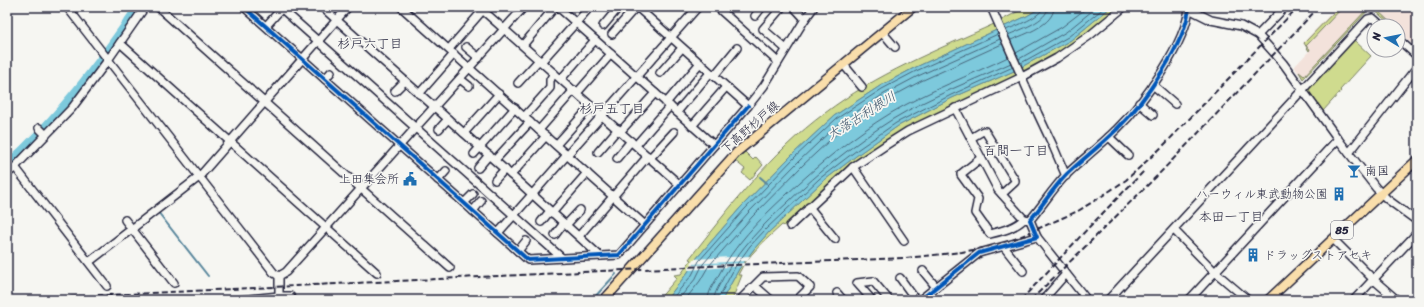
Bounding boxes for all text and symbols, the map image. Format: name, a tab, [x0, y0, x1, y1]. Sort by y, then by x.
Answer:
north arrow	[1366, 18, 1406, 58]
text: N	[1366, 31, 1387, 43]
district label: 杉戸六丁目	[337, 32, 403, 55]
water label: 大落古利根川	[822, 85, 900, 146]
street label: 下高野杉戸線	[716, 95, 784, 159]
district label: 杉戸五丁目	[579, 97, 645, 120]
district label: 百間一丁目	[983, 139, 1049, 162]
place label: 南国	[1365, 160, 1389, 182]
bar icon: 南国	[1346, 163, 1362, 179]
place label: 上田集会所	[339, 168, 399, 190]
public building icon: 上田集会所	[402, 171, 418, 187]
place label: ハーウィル東武動物公園	[1196, 183, 1328, 205]
building icon: ハーウィル東武動物公園	[1331, 186, 1347, 202]
district label: 本田一丁目	[1198, 205, 1264, 228]
road number: 85	[1331, 221, 1353, 239]
place label: ドラッグストアセキ	[1264, 244, 1372, 266]
building icon: ドラッグストアセキ	[1245, 247, 1261, 263]

